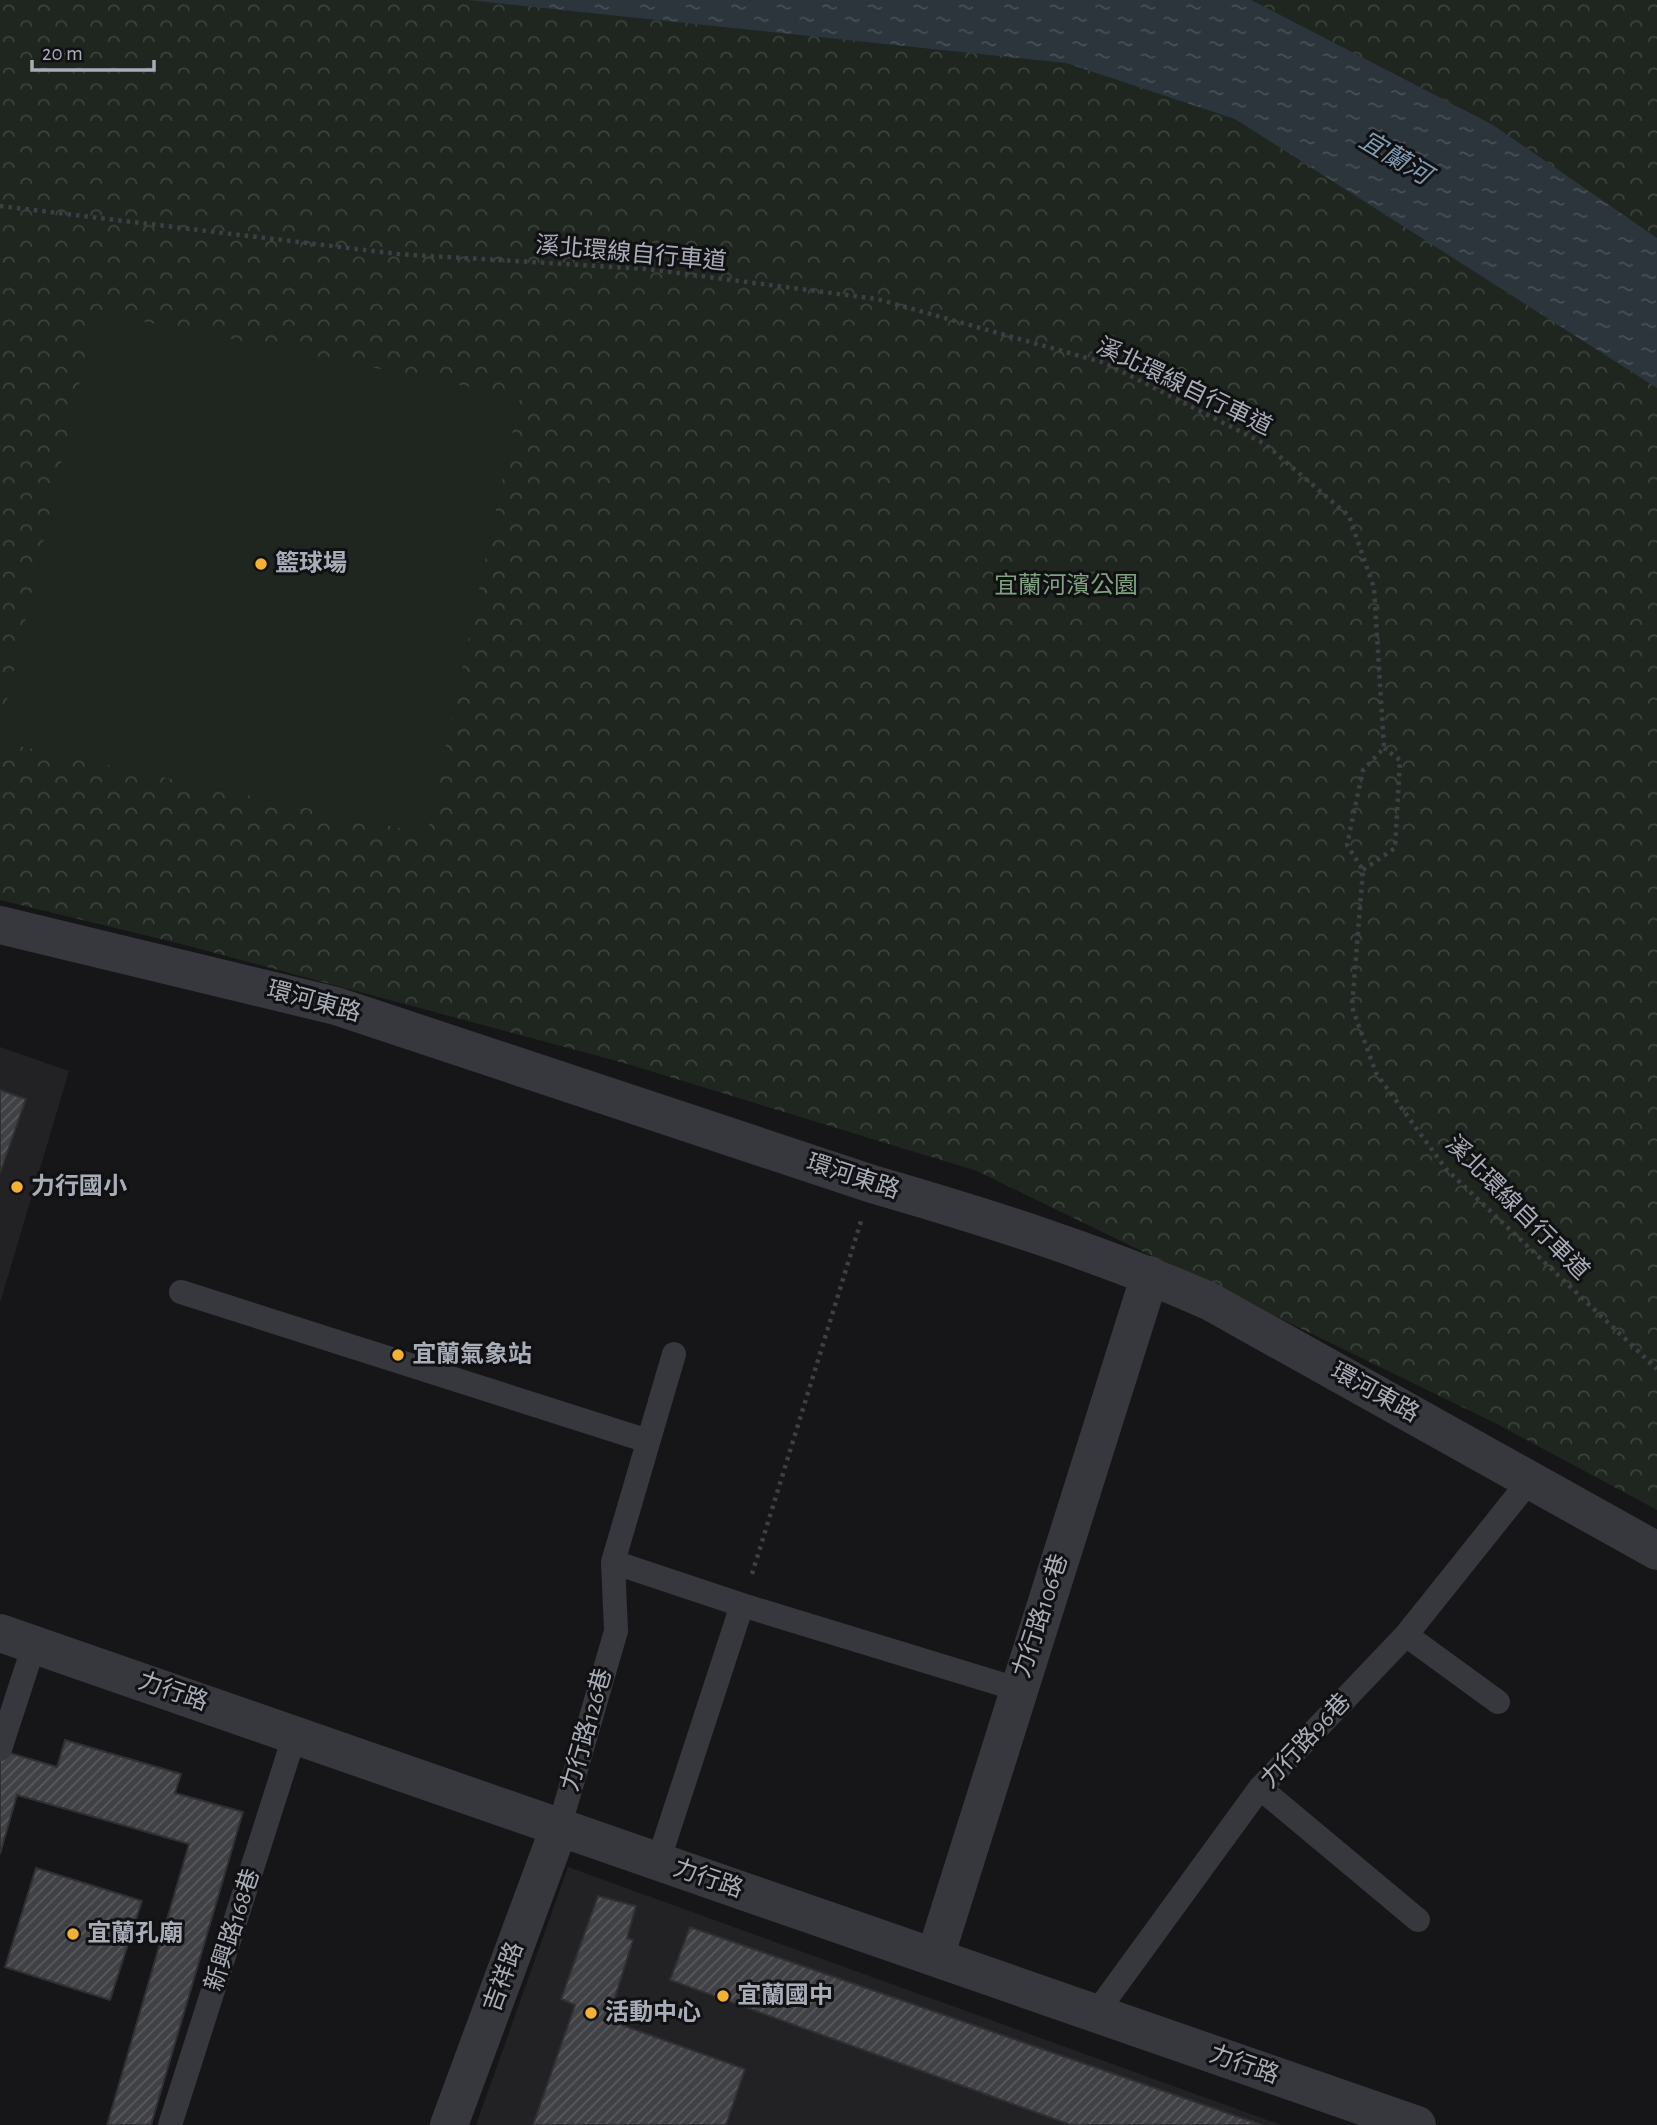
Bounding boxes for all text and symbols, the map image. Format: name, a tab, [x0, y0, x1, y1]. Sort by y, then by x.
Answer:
scale bar	[32, 28, 154, 72]
text: 20 m	[42, 43, 83, 64]
water label: 宜蘭河	[1355, 126, 1440, 192]
street label: 溪北環線自行車道	[534, 232, 728, 274]
street label: 溪北環線自行車道	[1092, 332, 1276, 440]
place label: 籃球場	[275, 550, 347, 576]
marker: 籃球場	[253, 556, 269, 572]
park label: 宜蘭河濱公園	[994, 572, 1138, 598]
street label: 環河東路	[265, 976, 364, 1026]
street label: 溪北環線自行車道	[1441, 1130, 1595, 1284]
street label: 環河東路	[804, 1149, 903, 1203]
place label: 力行國小	[31, 1173, 127, 1199]
marker: 力行國小	[9, 1179, 25, 1195]
place label: 宜蘭氣象站	[412, 1341, 532, 1367]
marker: 宜蘭氣象站	[390, 1347, 406, 1363]
street label: 環河東路	[1327, 1357, 1424, 1427]
street label: 力行路106巷	[1008, 1551, 1072, 1681]
street label: 力行路126巷	[556, 1665, 616, 1794]
street label: 力行路	[135, 1667, 212, 1715]
street label: 力行路96巷	[1255, 1688, 1355, 1793]
street label: 力行路	[670, 1854, 747, 1902]
street label: 新興路168巷	[200, 1865, 264, 1994]
place label: 宜蘭孔廟	[87, 1920, 183, 1946]
marker: 宜蘭孔廟	[65, 1926, 81, 1942]
street label: 吉祥路	[479, 1938, 528, 2015]
place label: 宜蘭國中	[737, 1982, 833, 2008]
marker: 宜蘭國中	[715, 1988, 731, 2004]
place label: 活動中心	[605, 1999, 701, 2025]
marker: 活動中心	[583, 2005, 599, 2021]
street label: 力行路	[1206, 2040, 1283, 2088]

